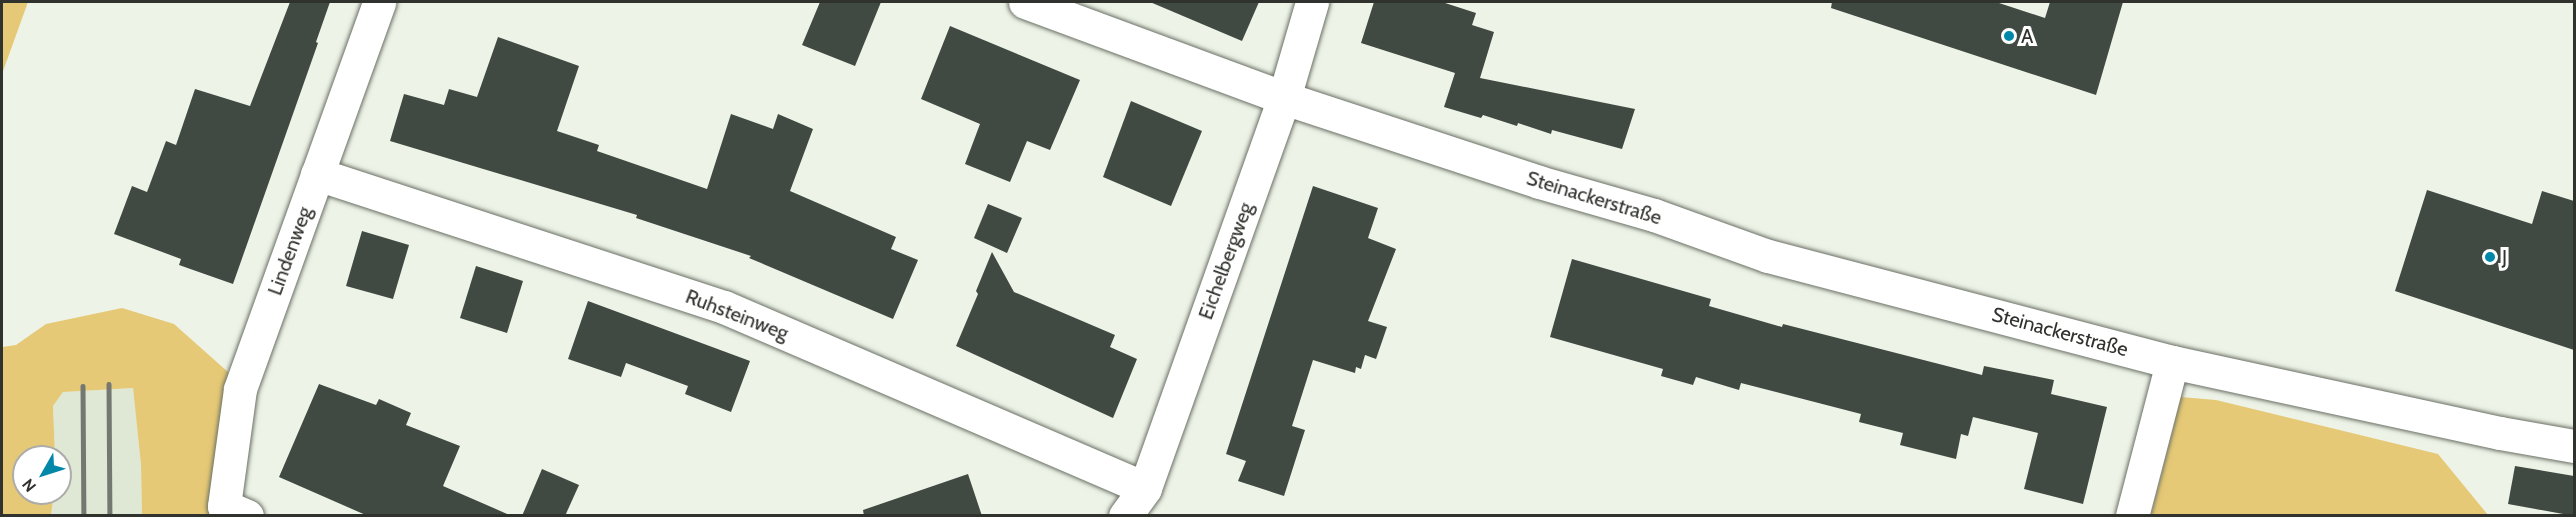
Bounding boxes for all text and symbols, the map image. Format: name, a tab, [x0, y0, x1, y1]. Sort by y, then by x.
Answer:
place label: A	[2021, 24, 2033, 48]
marker: A	[2002, 29, 2016, 43]
street label: Steinackerstraße	[1524, 166, 1664, 230]
street label: Eichelbergweg	[1194, 199, 1258, 323]
street label: Lindenweg	[263, 203, 317, 299]
place label: J	[2502, 245, 2507, 269]
marker: J	[2483, 250, 2497, 264]
street label: Ruhsteinweg	[682, 284, 792, 346]
street label: Steinackerstraße	[1989, 302, 2131, 362]
north arrow	[12, 445, 72, 505]
text: N	[18, 475, 40, 496]

